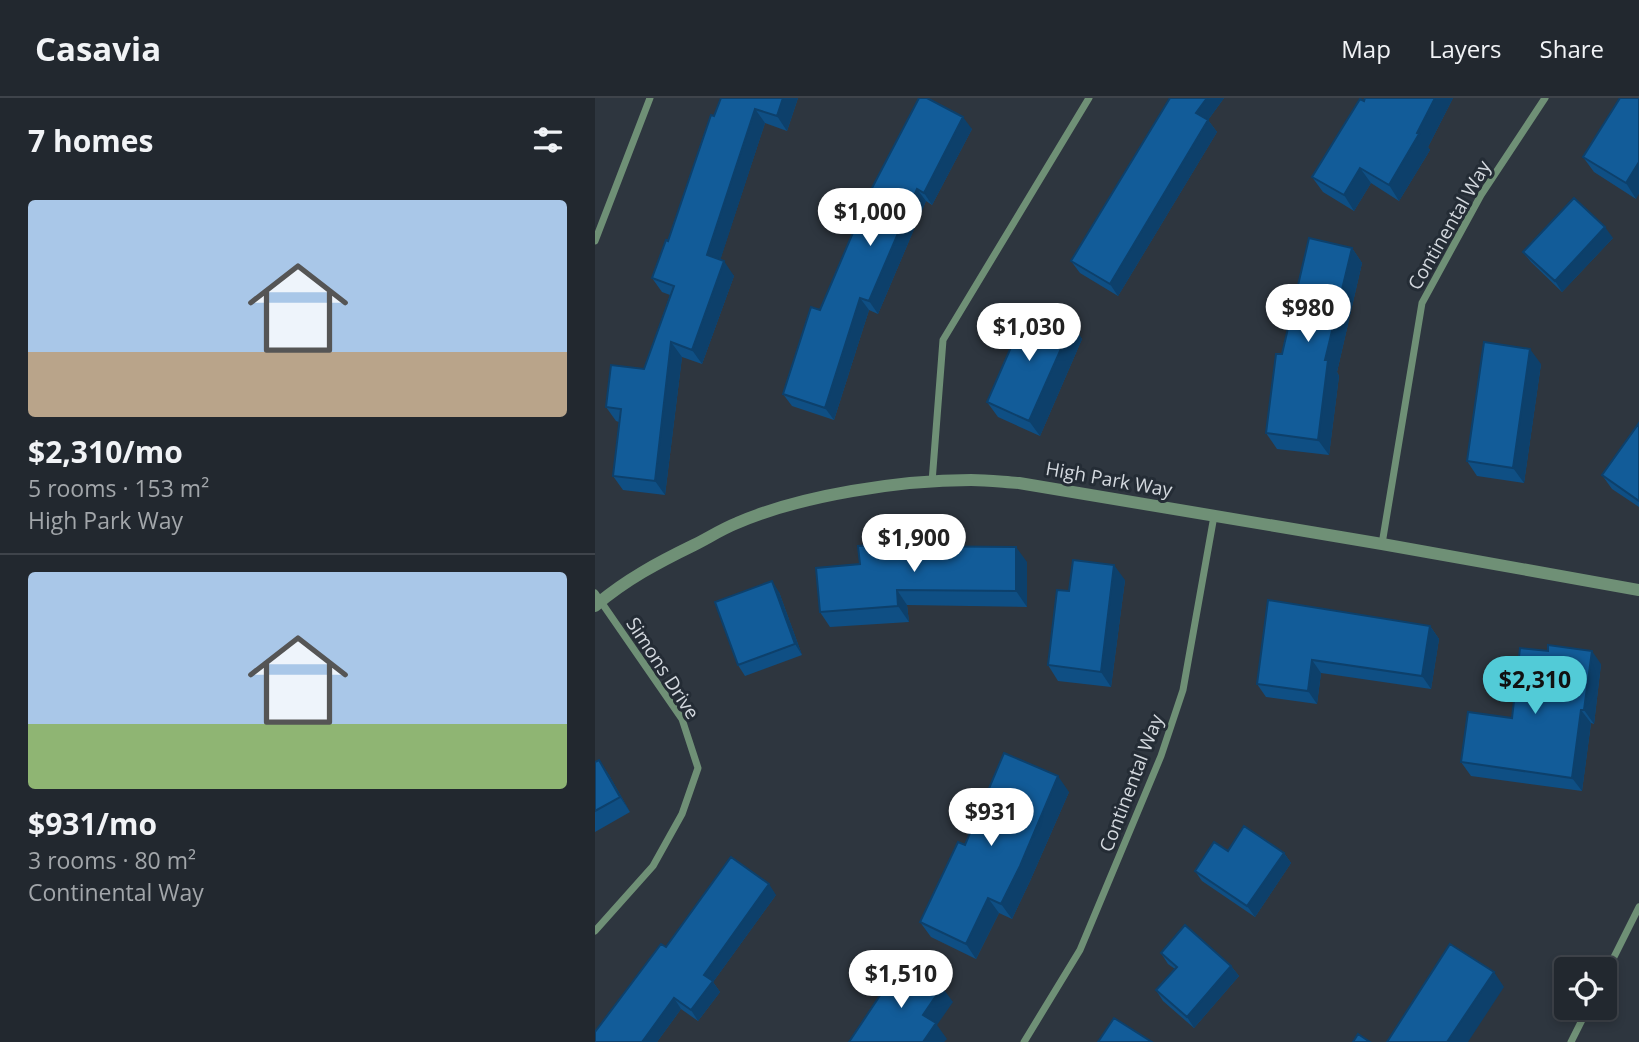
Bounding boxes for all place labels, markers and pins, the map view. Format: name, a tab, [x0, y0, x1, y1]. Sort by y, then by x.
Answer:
pin: $1,000	[813, 188, 927, 248]
pin: $980	[1267, 285, 1349, 344]
pin: $1,030	[972, 303, 1086, 363]
pin: $1,900	[857, 514, 971, 574]
pin: $2,310	[1478, 656, 1592, 716]
pin: $931	[950, 788, 1032, 848]
pin: $1,510	[844, 950, 958, 1010]

